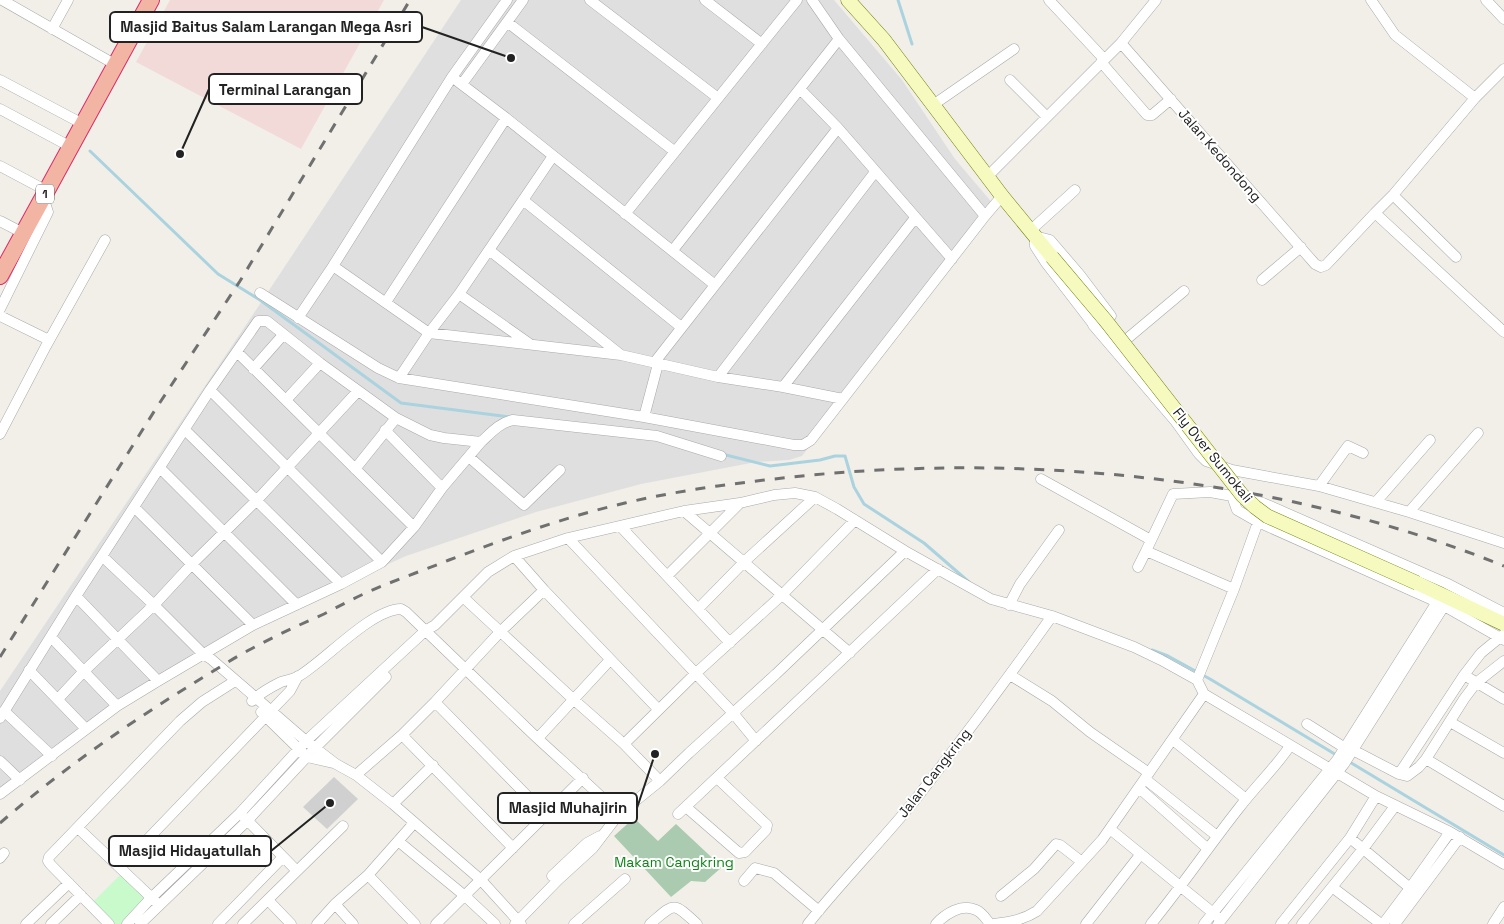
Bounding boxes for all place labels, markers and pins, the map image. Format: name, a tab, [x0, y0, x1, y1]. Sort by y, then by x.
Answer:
callout: Masjid Baitus Salam Larangan Mega Asri	[110, 12, 422, 42]
callout: Terminal Larangan	[209, 74, 362, 104]
callout: Masjid Muhajirin	[498, 793, 637, 823]
callout: Masjid Hidayatullah	[109, 836, 271, 866]

